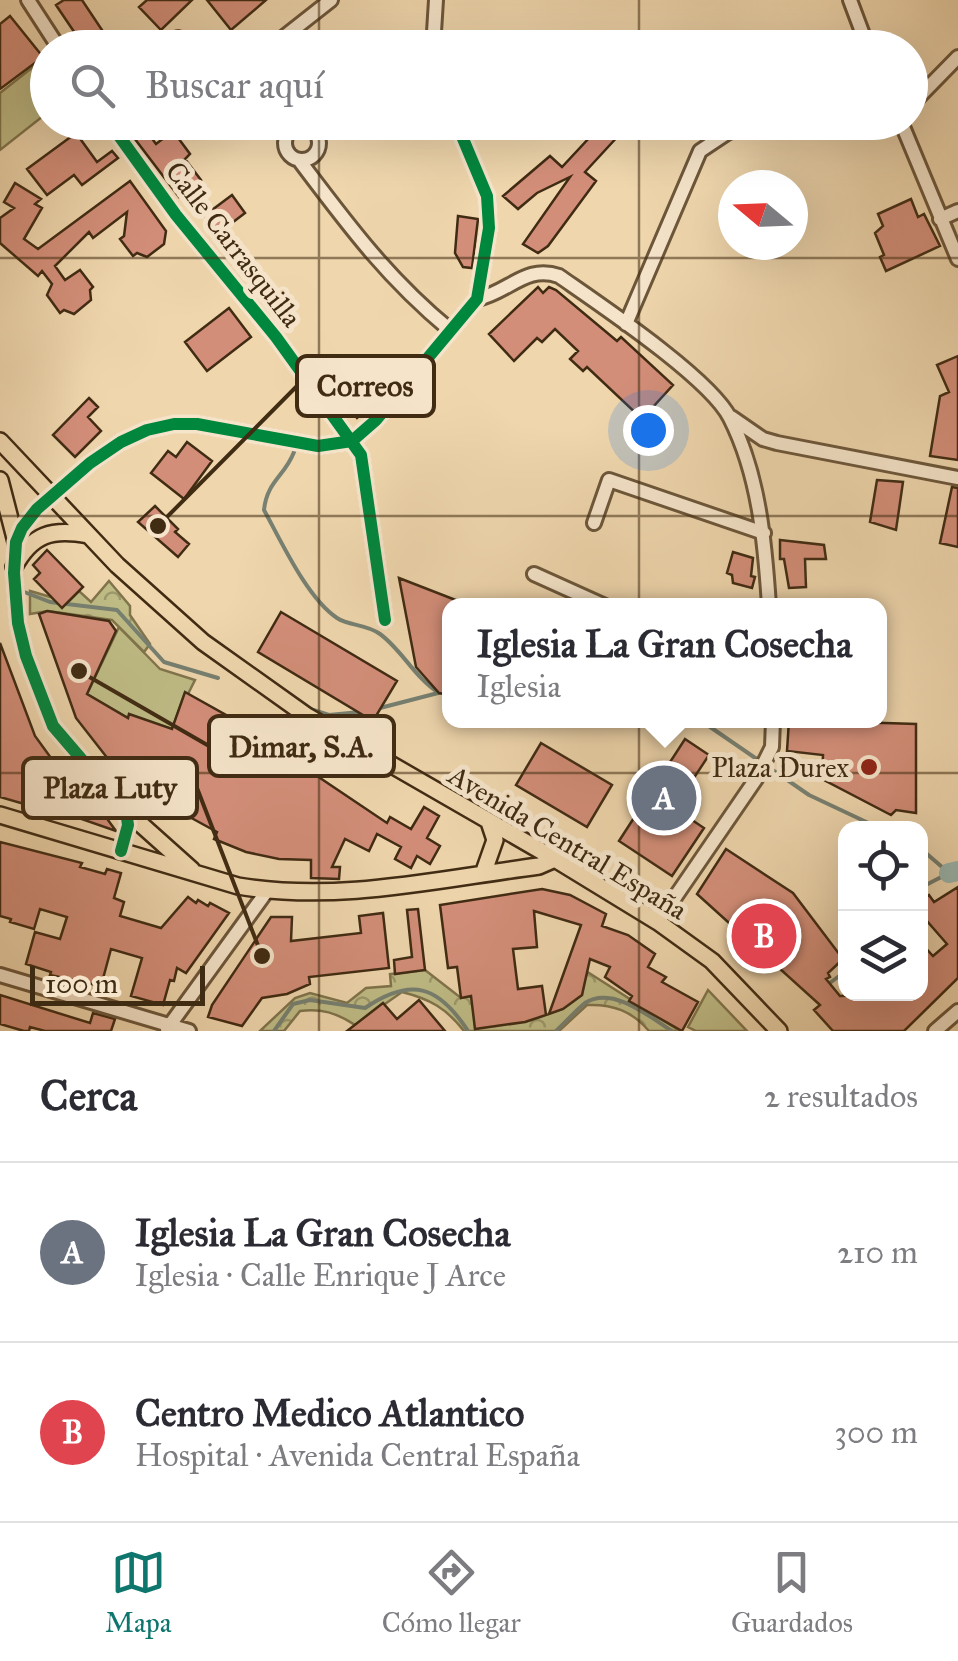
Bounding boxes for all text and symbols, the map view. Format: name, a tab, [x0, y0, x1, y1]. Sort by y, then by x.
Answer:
search box	[30, 30, 928, 140]
icon: search	[65, 58, 120, 113]
text: Buscar aquí	[145, 62, 324, 108]
street label: Calle Carrasquilla	[158, 154, 309, 334]
north arrow	[718, 170, 808, 260]
callout: Correos	[297, 356, 434, 416]
text: Correos	[317, 368, 413, 404]
your location	[623, 405, 674, 456]
popup	[442, 598, 887, 728]
text: Iglesia La Gran Cosecha	[477, 621, 852, 667]
text: Iglesia	[477, 667, 561, 706]
callout: Dimar, S.A.	[209, 716, 394, 776]
text: Dimar, S.A.	[228, 729, 374, 765]
place label: Plaza Durex	[711, 750, 850, 785]
marker: Plaza Durex	[858, 756, 880, 778]
callout: Plaza Luty	[23, 758, 197, 818]
street label: Avenida Central España	[443, 758, 693, 926]
pin: A	[632, 760, 696, 836]
text: Plaza Luty	[43, 770, 178, 806]
map controls	[838, 821, 928, 1001]
button: locate	[838, 821, 928, 911]
pin: B	[732, 898, 796, 974]
button: layers	[838, 911, 928, 1001]
scale bar	[30, 961, 205, 1006]
text: 100 m	[45, 966, 118, 1001]
text: Cerca	[40, 1070, 137, 1122]
text: 2 resultados	[764, 1077, 918, 1116]
text: Iglesia La Gran Cosecha	[135, 1210, 511, 1256]
text: A	[62, 1233, 83, 1272]
text: 210 m	[837, 1233, 918, 1272]
text: Iglesia · Calle Enrique J Arce	[135, 1256, 506, 1295]
text: Centro Medico Atlantico	[135, 1390, 525, 1436]
text: B	[62, 1413, 83, 1452]
text: 300 m	[834, 1413, 918, 1452]
text: Hospital · Avenida Central España	[135, 1436, 580, 1475]
tab: Mapa	[105, 1545, 172, 1640]
tab: Cómo llegar	[382, 1545, 521, 1640]
tab: Guardados	[731, 1545, 853, 1640]

